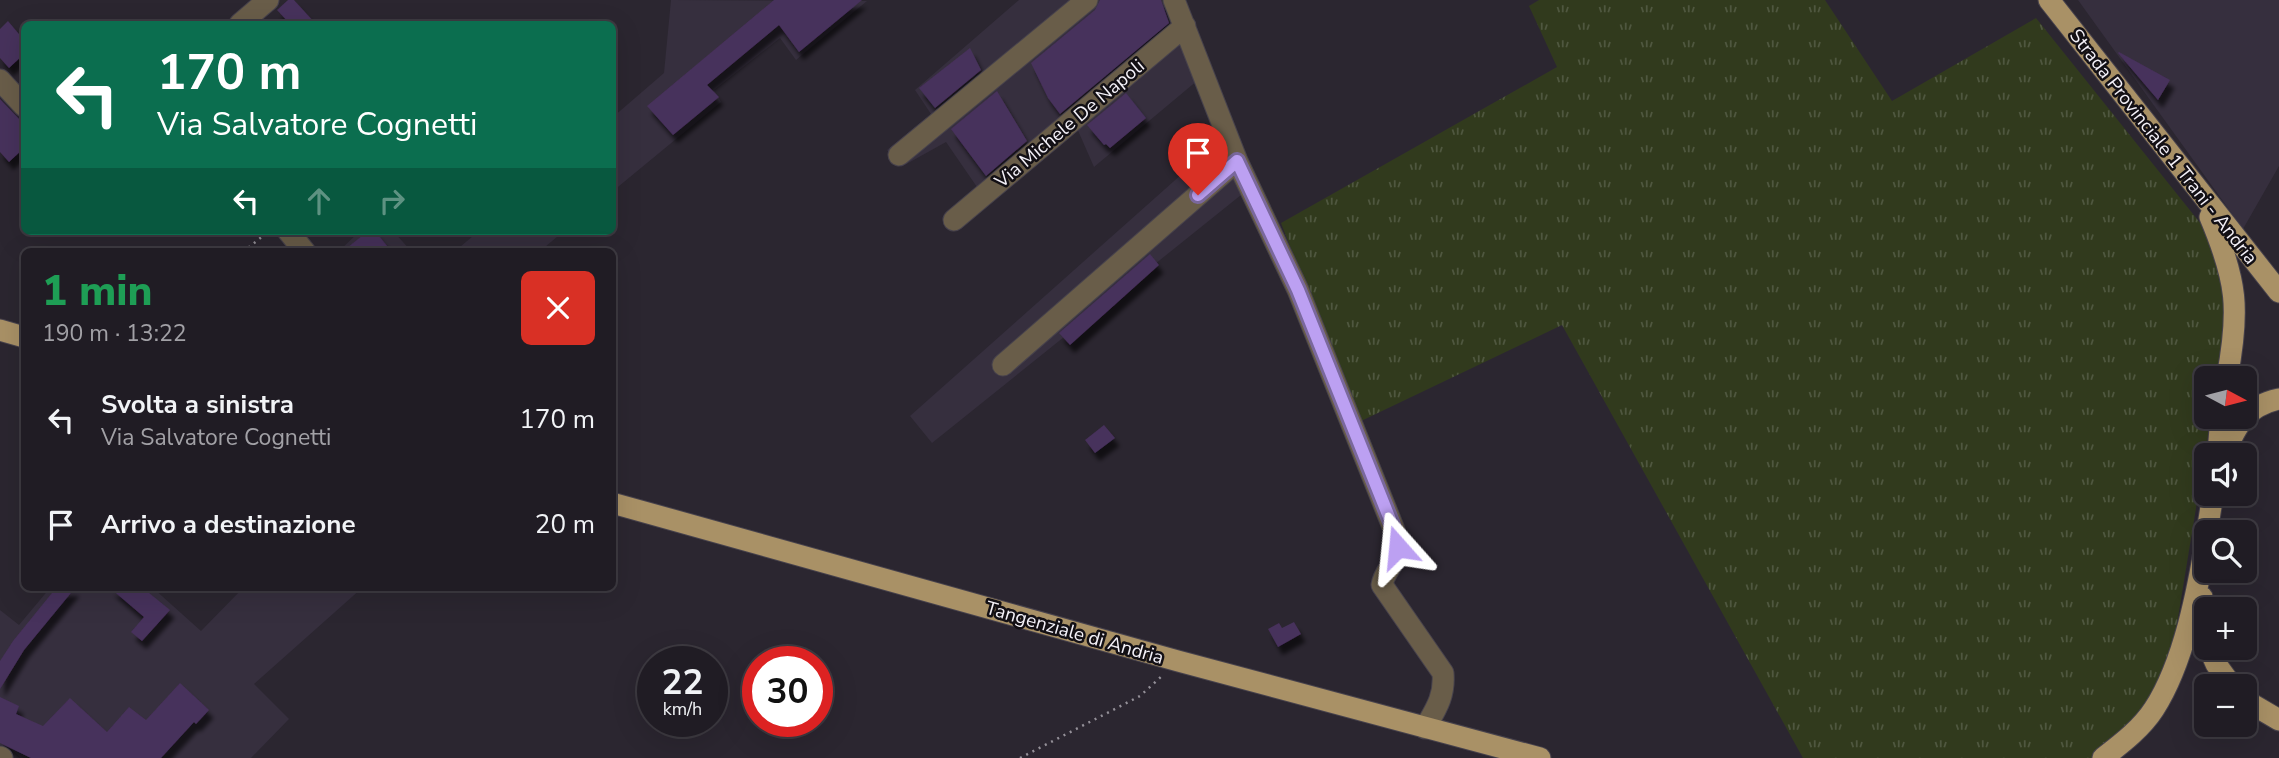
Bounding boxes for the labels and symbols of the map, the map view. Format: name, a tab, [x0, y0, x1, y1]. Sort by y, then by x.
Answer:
street label: Strada Provinciale 1 Trani - Andria	[2063, 24, 2263, 270]
street label: Via Michele De Napoli	[988, 53, 1150, 195]
pin	[1168, 123, 1228, 195]
north arrow	[2194, 366, 2258, 429]
position arrow	[1361, 510, 1435, 584]
street label: Tangenziale di Andria	[983, 595, 1167, 671]
speed limit sign: 30	[742, 646, 833, 737]

